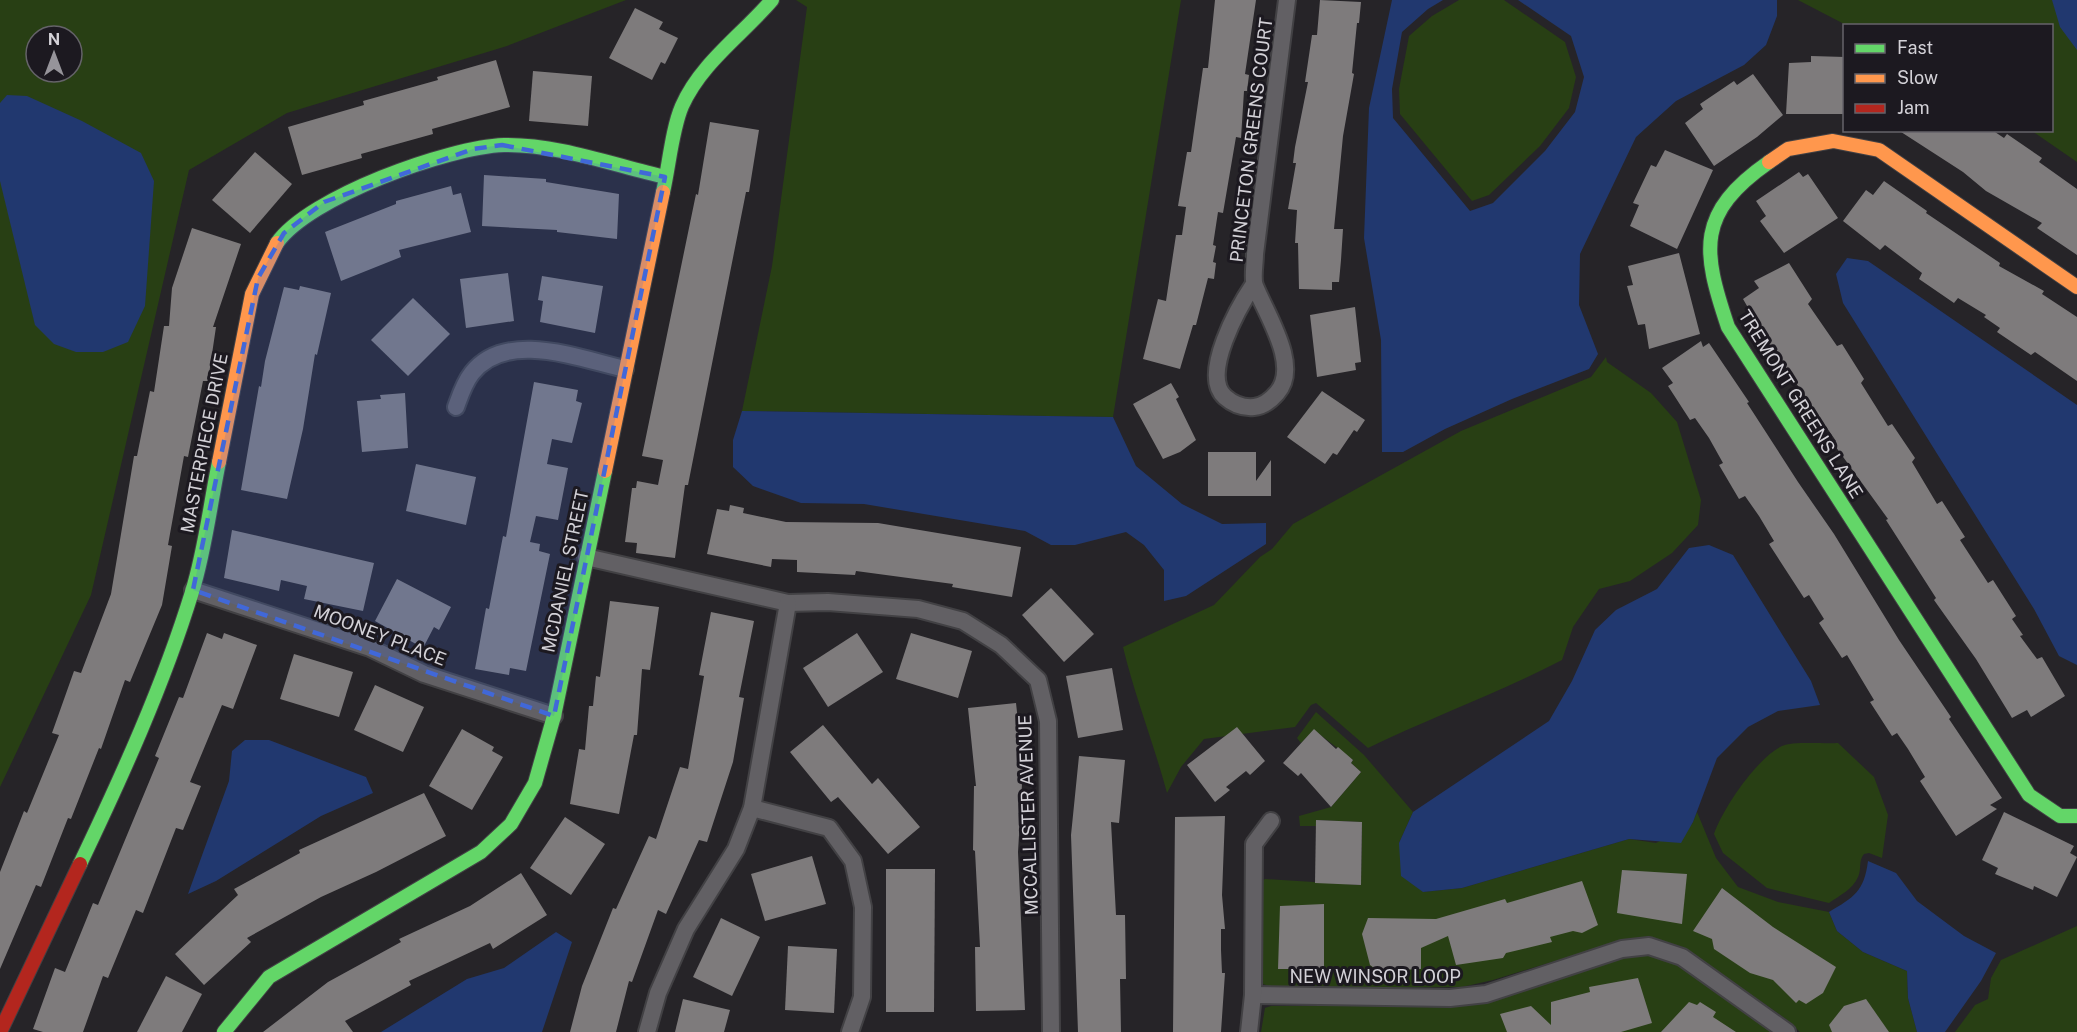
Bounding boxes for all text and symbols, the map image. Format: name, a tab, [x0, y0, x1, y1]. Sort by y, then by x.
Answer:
street label: PRINCETON GREENS COURT	[1226, 16, 1276, 264]
north arrow	[24, 24, 84, 84]
legend	[1843, 24, 2053, 132]
text: N	[48, 30, 60, 49]
text: Fast	[1897, 37, 1933, 58]
text: Slow	[1897, 67, 1938, 88]
text: Jam	[1897, 97, 1930, 118]
street label: TREMONT GREENS LANE	[1734, 306, 1868, 502]
street label: MASTERPIECE DRIVE	[176, 351, 232, 535]
street label: MCDANIEL STREET	[537, 487, 593, 654]
street label: MOONEY PLACE	[311, 600, 449, 670]
street label: MCCALLISTER AVENUE	[1014, 714, 1042, 916]
street label: NEW WINSOR LOOP	[1289, 966, 1461, 987]

